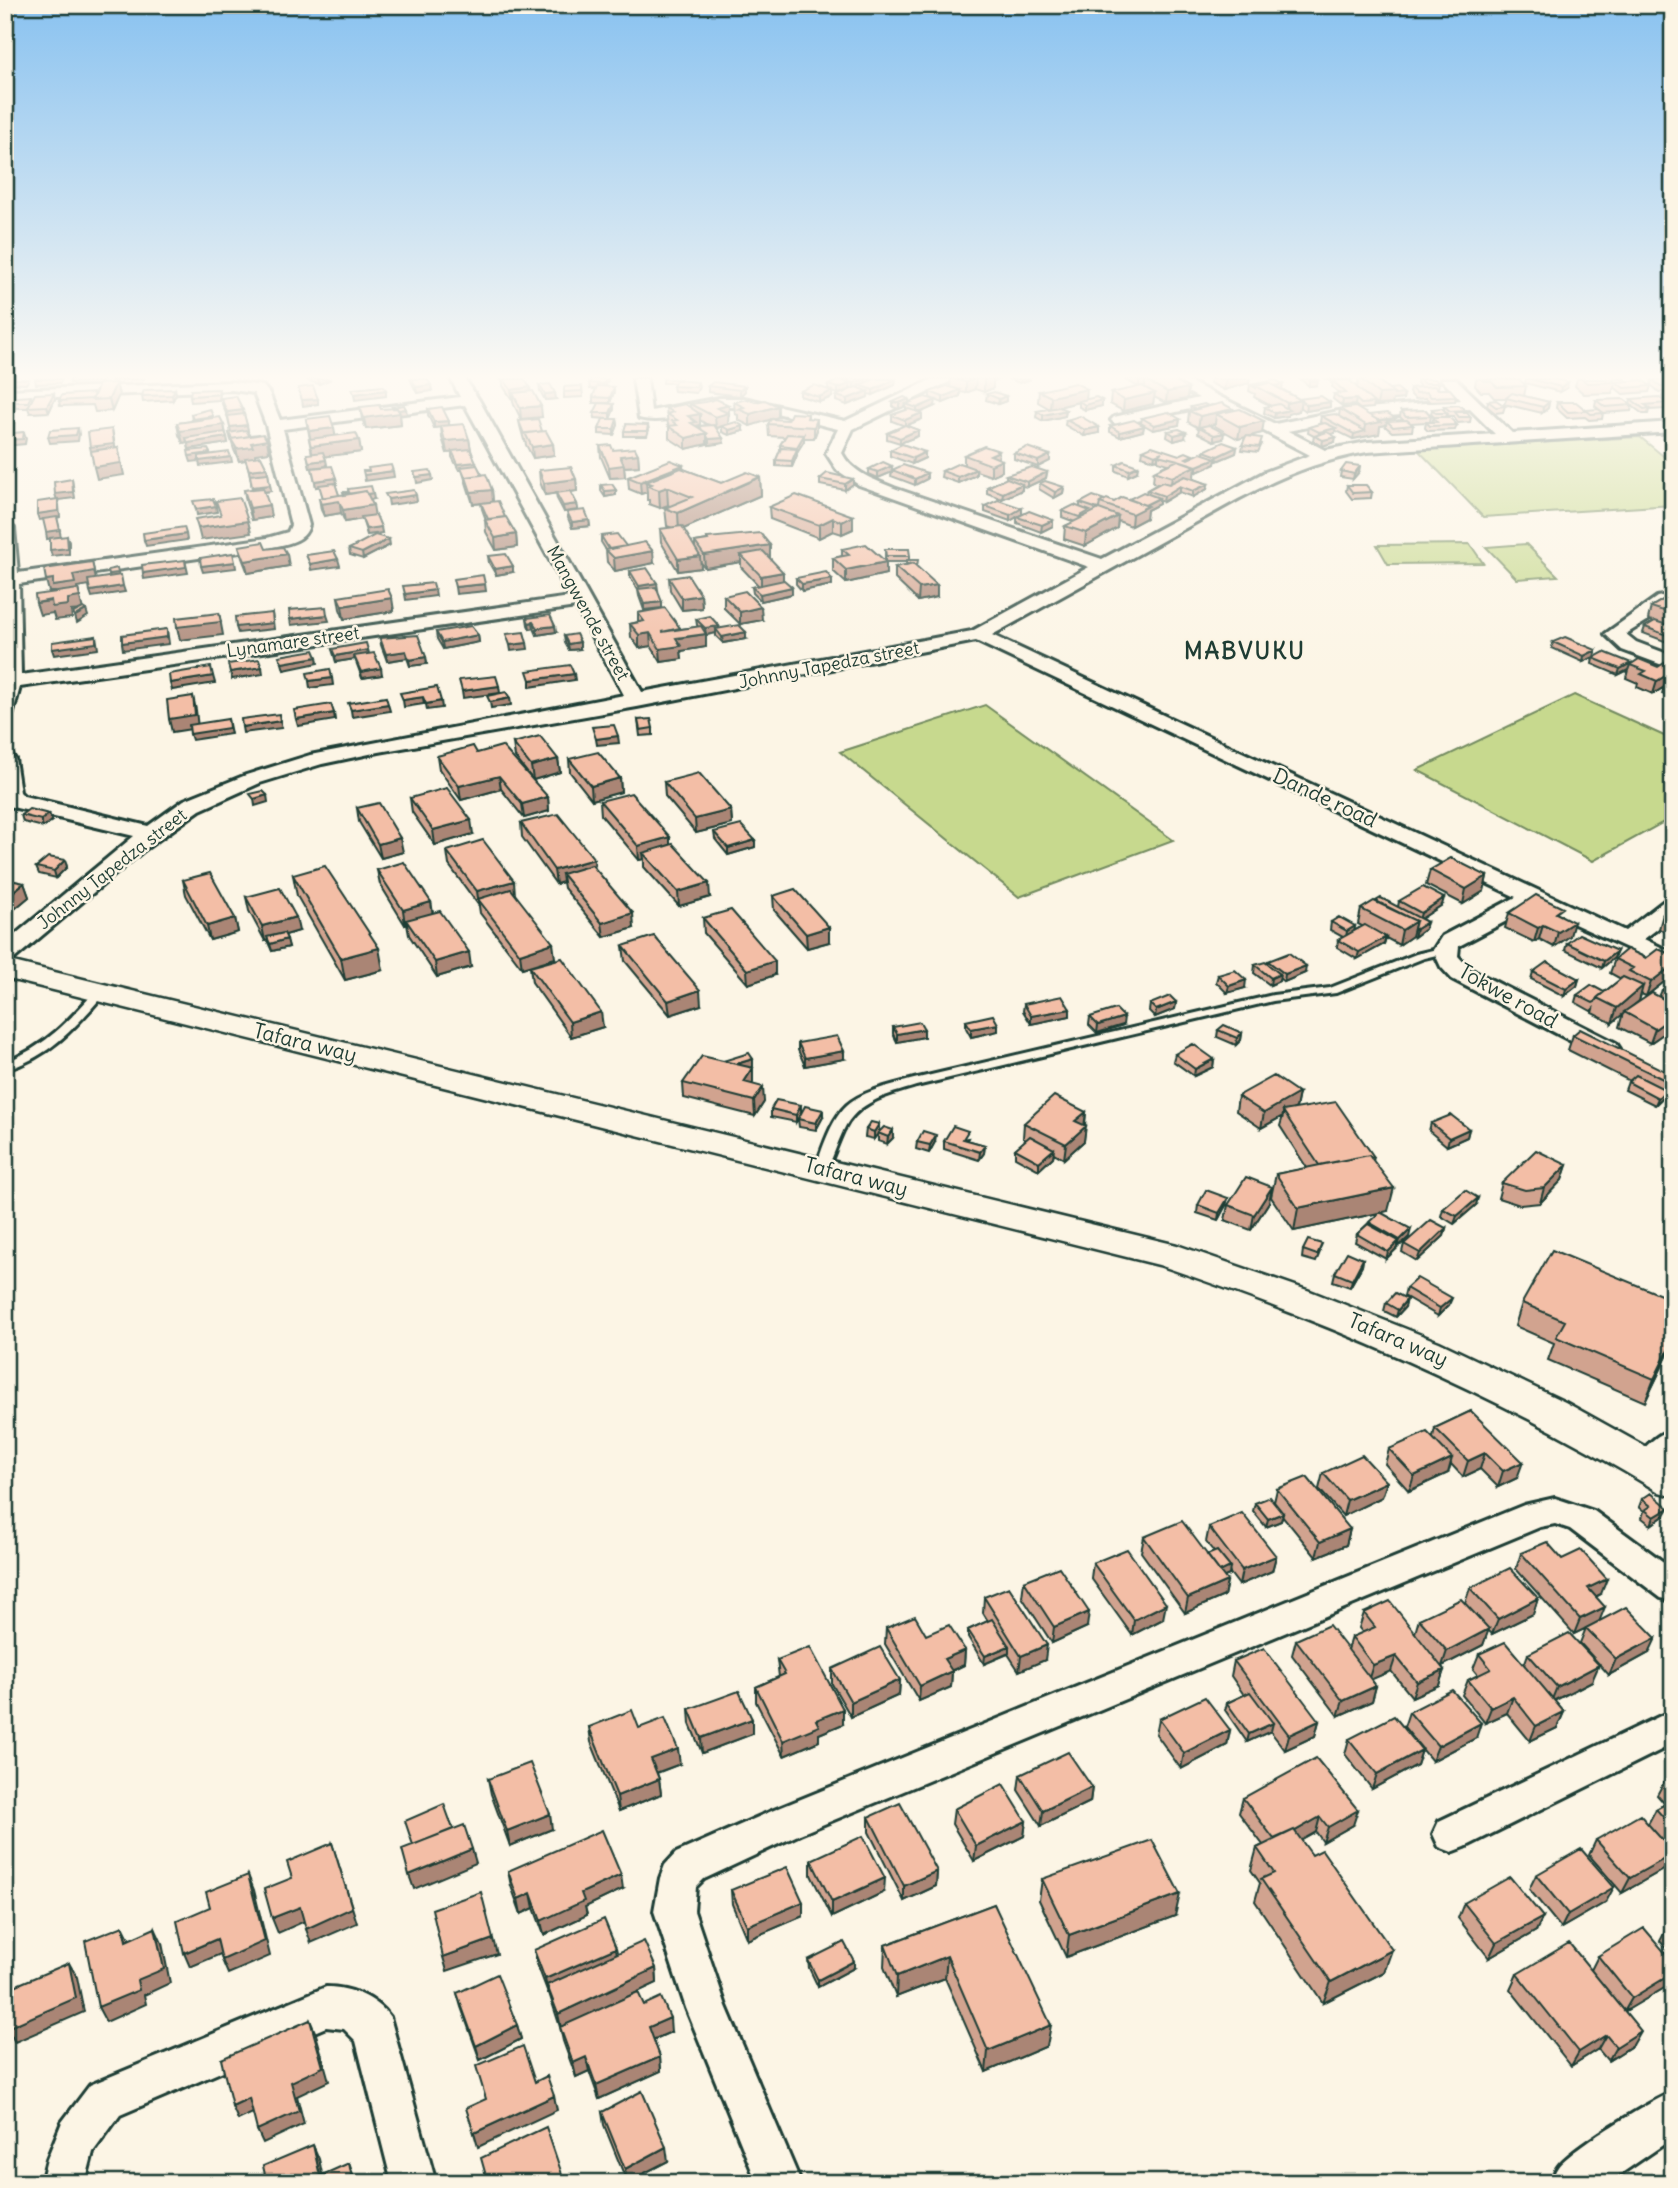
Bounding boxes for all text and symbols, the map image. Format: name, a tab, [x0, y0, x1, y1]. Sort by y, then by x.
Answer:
street label: Mangwende street	[542, 541, 635, 684]
street label: Lynamare street	[225, 621, 361, 662]
street label: Johnny Tapedza street	[737, 636, 921, 693]
district label: MABVUKU	[1184, 636, 1306, 665]
street label: Dande road	[1269, 762, 1382, 833]
street label: Johnny Tapedza street	[32, 803, 191, 934]
street label: Tokwe road	[1454, 957, 1563, 1034]
street label: Tafara way	[251, 1017, 360, 1068]
street label: Tafara way	[802, 1151, 911, 1202]
street label: Tafara way	[1344, 1306, 1452, 1373]

